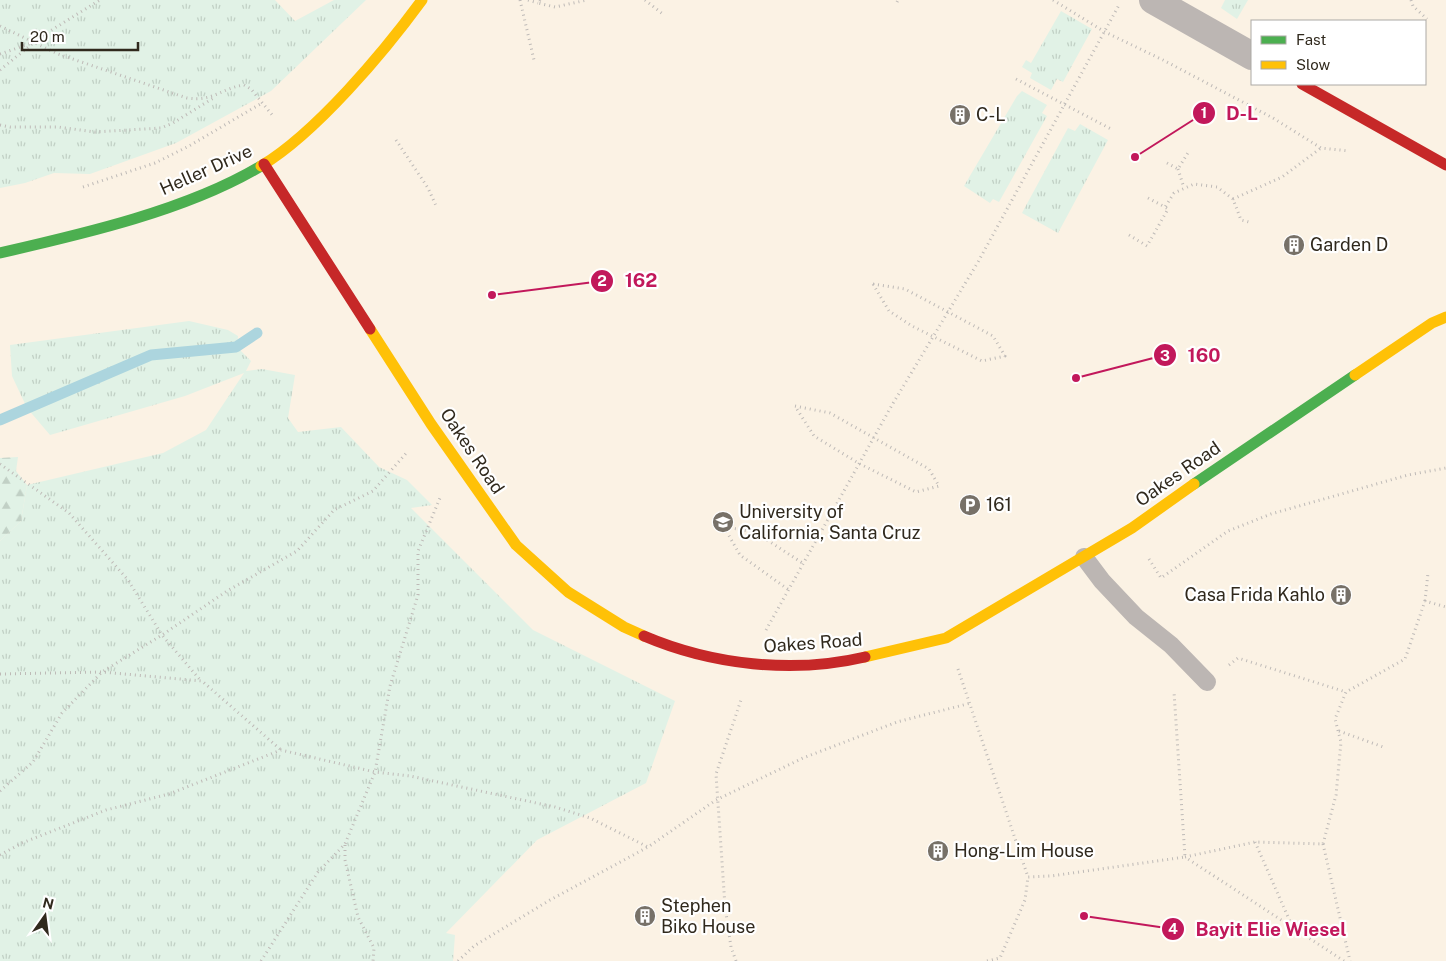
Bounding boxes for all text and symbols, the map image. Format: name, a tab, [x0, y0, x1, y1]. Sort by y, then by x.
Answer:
scale bar	[22, 20, 139, 52]
legend	[1251, 20, 1426, 85]
text: 20 m	[30, 28, 65, 45]
text: Fast	[1296, 31, 1326, 48]
text: Slow	[1296, 56, 1331, 73]
callout: D-L	[1191, 96, 1268, 130]
text: D-L	[1226, 102, 1258, 124]
building icon: C-L	[948, 103, 972, 127]
place label: C-L	[976, 104, 1006, 125]
text: 1	[1201, 104, 1207, 121]
street label: Heller Drive	[156, 140, 255, 199]
building icon: Garden D	[1282, 233, 1306, 257]
place label: Garden D	[1310, 234, 1388, 255]
callout: 162	[590, 264, 668, 298]
text: 162	[625, 269, 657, 291]
text: 2	[597, 272, 607, 289]
callout: 160	[1153, 338, 1231, 372]
text: 160	[1188, 344, 1220, 366]
text: 3	[1160, 347, 1170, 364]
street label: Oakes Road	[436, 404, 509, 498]
street label: Oakes Road	[1131, 437, 1224, 511]
parking icon: 161	[958, 493, 982, 517]
place label: 161	[986, 494, 1012, 515]
place label: University of California, Santa Cruz	[739, 501, 920, 543]
school or university icon: University of California, Santa Cruz	[711, 510, 735, 534]
building icon: Casa Frida Kahlo	[1329, 583, 1353, 607]
place label: Casa Frida Kahlo	[1185, 584, 1325, 605]
street label: Oakes Road	[763, 629, 863, 656]
building icon: Hong-Lim House	[926, 839, 950, 863]
place label: Hong-Lim House	[954, 840, 1094, 861]
north arrow	[20, 891, 70, 941]
text: N	[41, 894, 55, 912]
place label: Stephen Biko House	[661, 895, 755, 937]
building icon: Stephen Biko House	[633, 904, 657, 928]
callout: Bayit Elie Wiesel	[1161, 912, 1357, 946]
text: Bayit Elie Wiesel	[1195, 918, 1347, 940]
text: 4	[1168, 920, 1178, 937]

